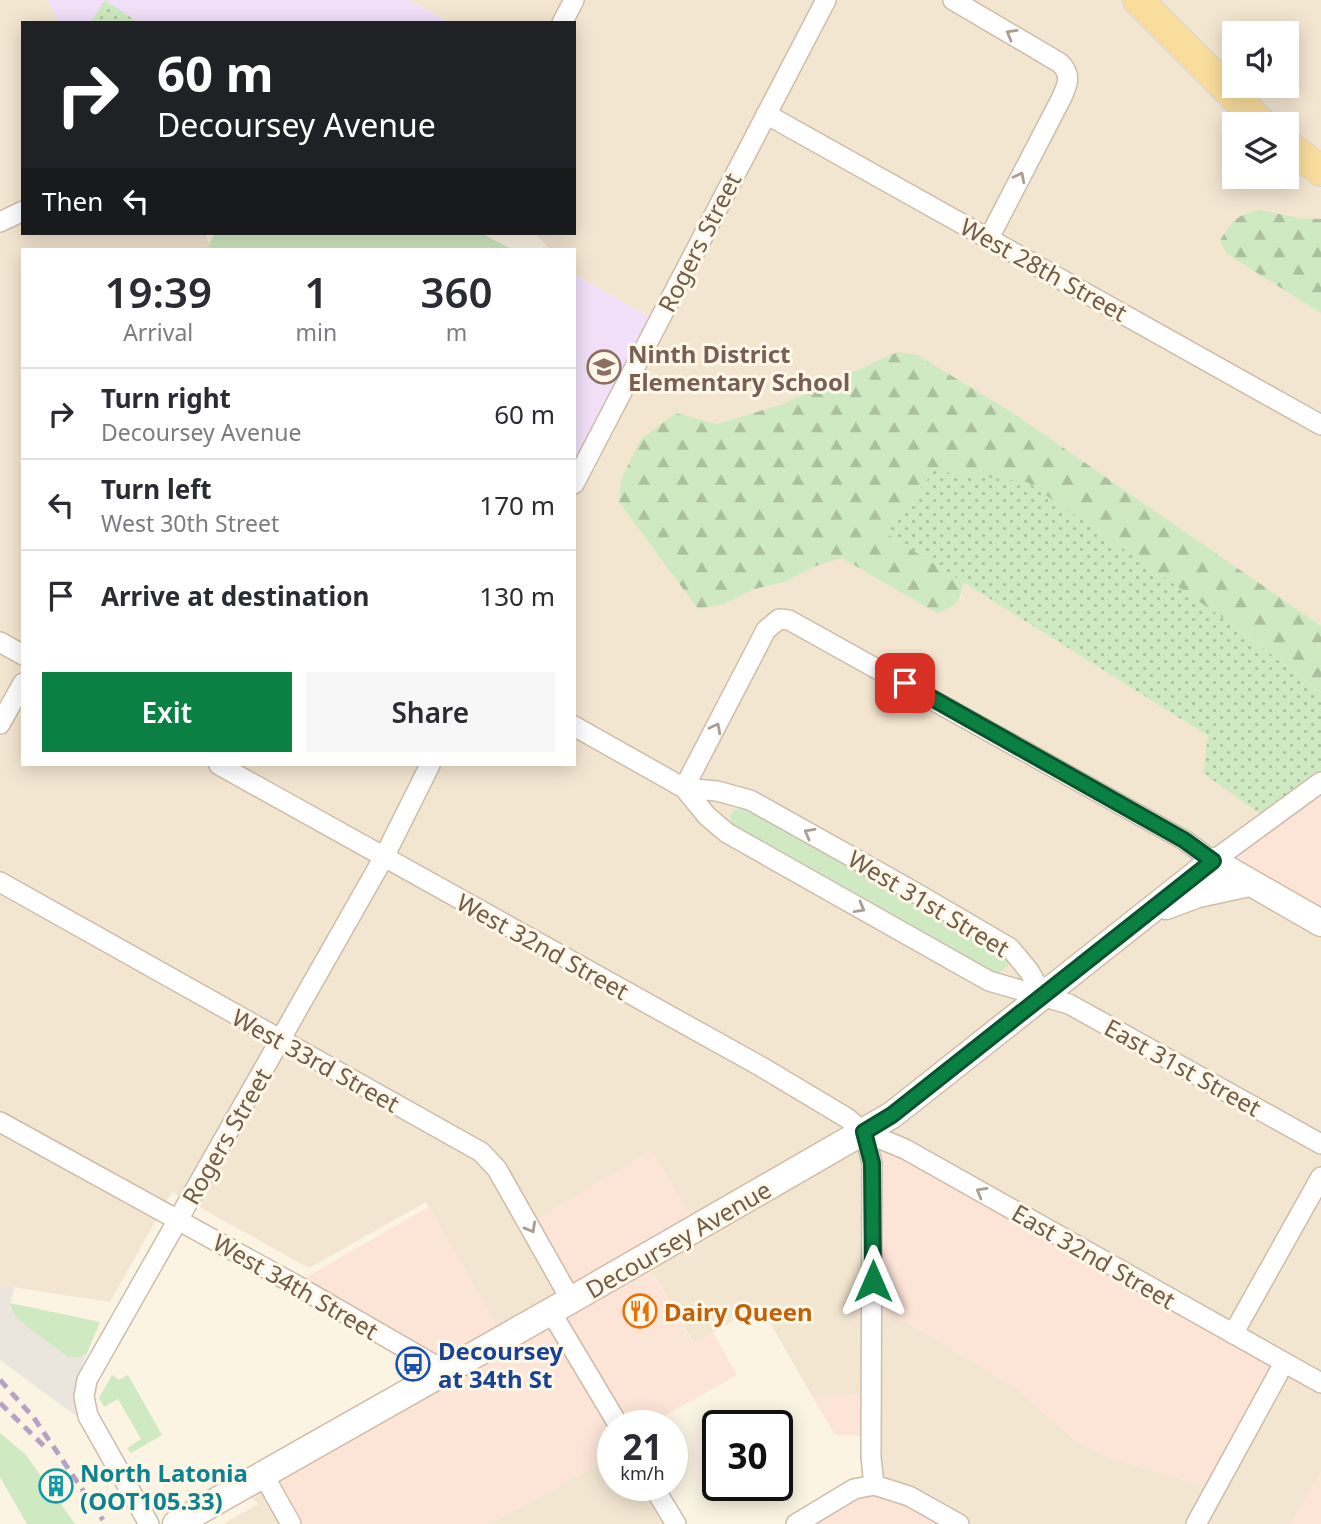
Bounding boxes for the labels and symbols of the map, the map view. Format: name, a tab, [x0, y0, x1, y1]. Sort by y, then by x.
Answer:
one-way arrow	[1005, 29, 1018, 42]
street label: Rogers Street	[650, 166, 748, 317]
one-way arrow	[1011, 172, 1025, 184]
street label: West 28th Street	[955, 209, 1134, 329]
place label: Ninth District Elementary School	[628, 337, 850, 398]
school or university icon: Ninth District Elementary School	[585, 348, 623, 386]
pin	[875, 653, 935, 713]
one-way arrow	[707, 723, 721, 735]
one-way arrow	[804, 828, 817, 841]
street label: West 31st Street	[842, 842, 1016, 964]
street label: West 32nd Street	[451, 885, 635, 1007]
one-way arrow	[853, 900, 866, 913]
street label: West 33rd Street	[226, 1000, 406, 1120]
street label: East 31st Street	[1099, 1010, 1267, 1124]
street label: Rogers Street	[174, 1061, 279, 1210]
street label: Decoursey Avenue	[579, 1172, 777, 1306]
one-way arrow	[976, 1187, 989, 1200]
street label: East 32nd Street	[1006, 1196, 1182, 1316]
one-way arrow	[523, 1221, 536, 1234]
street label: West 34th Street	[207, 1225, 385, 1347]
position arrow	[836, 1244, 910, 1318]
restaurant icon: Dairy Queen	[621, 1292, 659, 1330]
place label: Dairy Queen	[664, 1295, 813, 1328]
place label: Decoursey at 34th St	[438, 1334, 564, 1395]
bus stop icon: Decoursey at 34th St	[394, 1345, 432, 1383]
speed limit sign: 30	[702, 1410, 793, 1501]
place label: North Latonia (OOT105.33)	[80, 1456, 248, 1517]
building icon: North Latonia (OOT105.33)	[37, 1467, 75, 1505]

